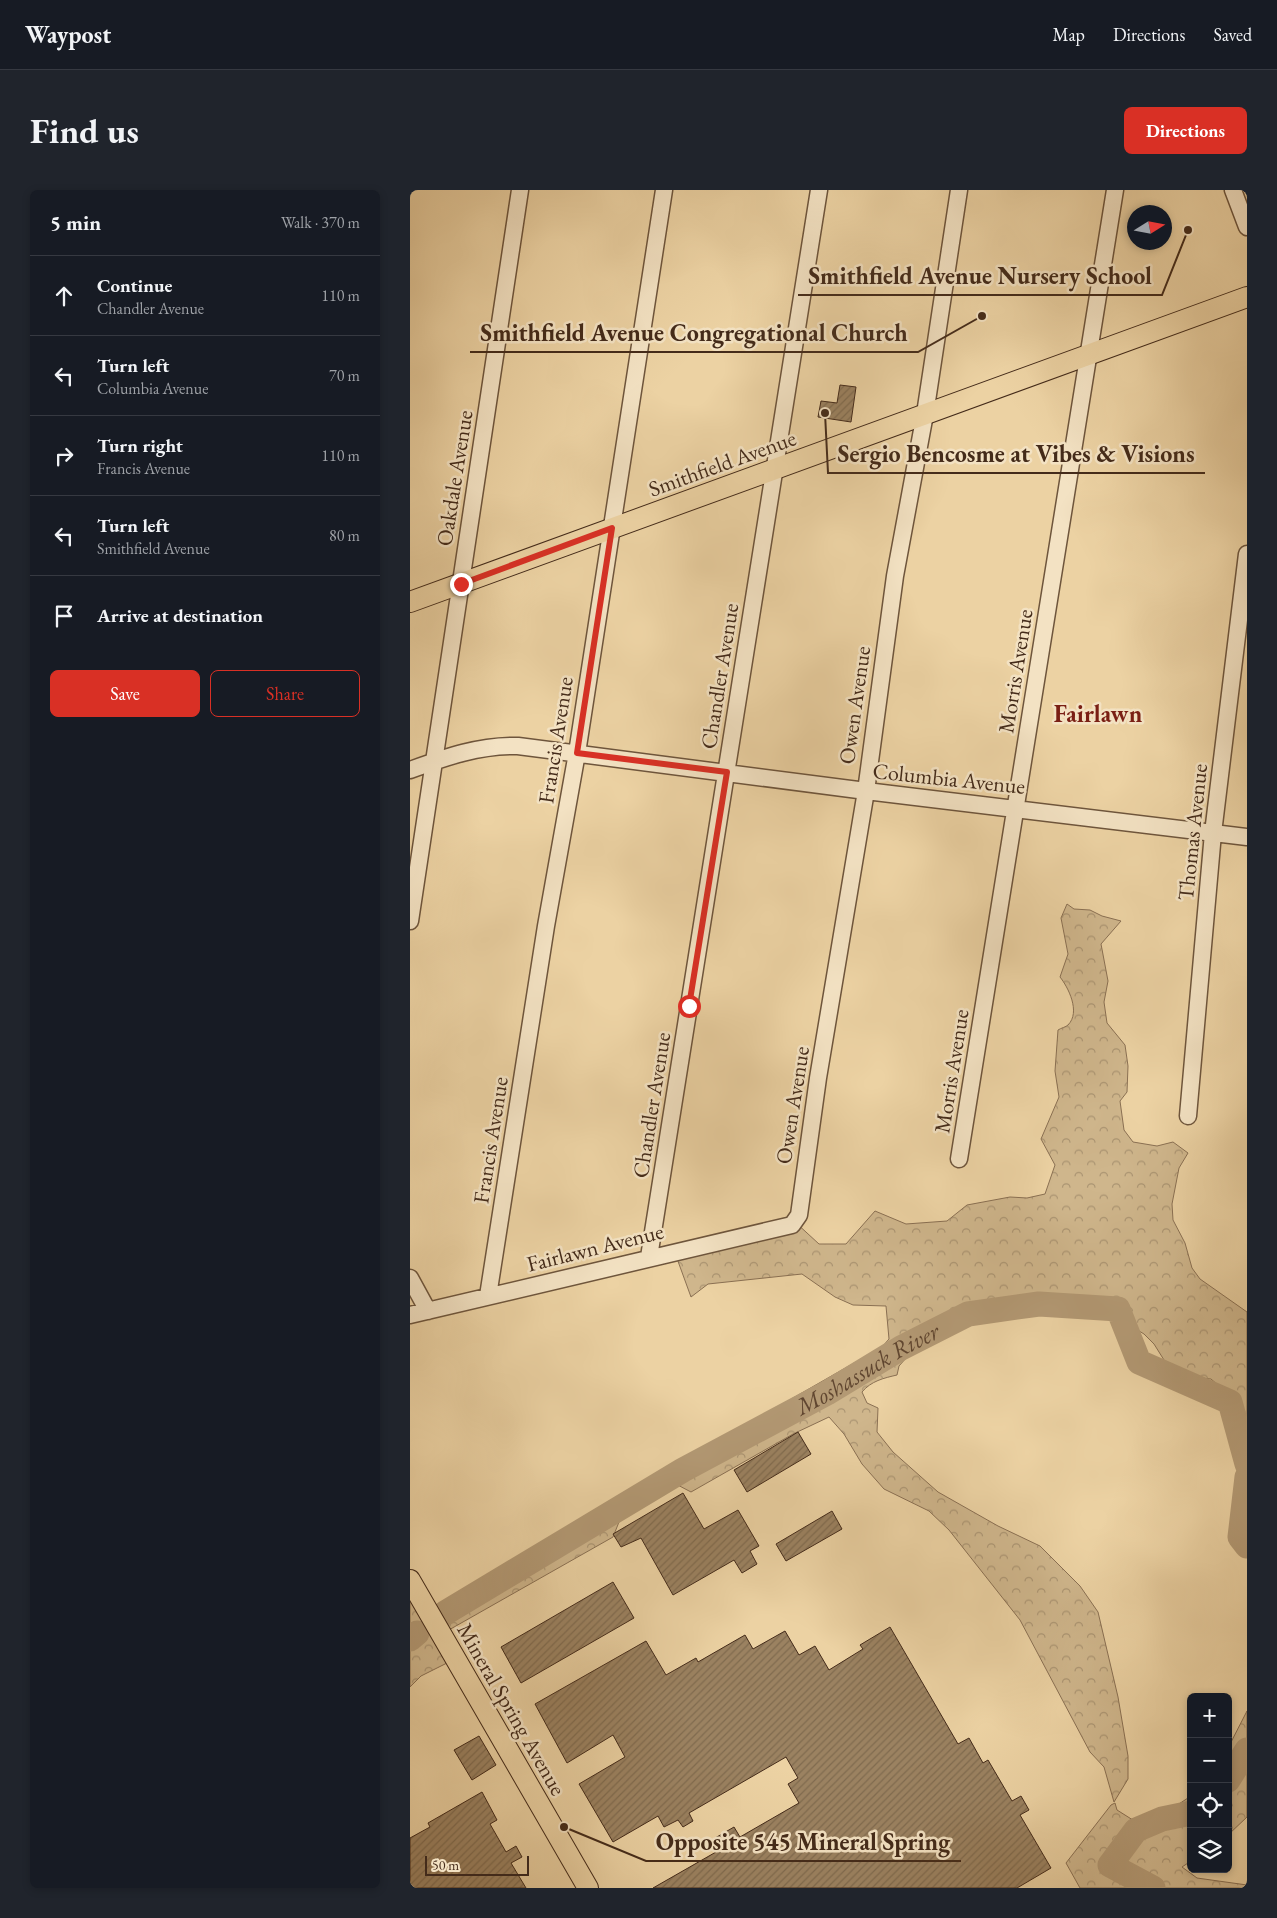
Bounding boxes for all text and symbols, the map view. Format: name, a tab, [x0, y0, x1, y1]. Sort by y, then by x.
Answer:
text: Waypost	[25, 19, 111, 50]
text: Map	[1053, 23, 1085, 46]
text: Directions	[1113, 23, 1185, 46]
text: Saved	[1213, 23, 1252, 46]
button: Directions	[1124, 107, 1247, 154]
text: Find us	[30, 108, 139, 153]
north arrow	[1127, 205, 1172, 250]
text: 5 min	[50, 209, 101, 236]
text: Walk · 370 m	[281, 212, 360, 233]
callout: Smithfield Avenue Nursery School	[798, 256, 1162, 295]
text: Smithfield Avenue Nursery School	[808, 260, 1152, 292]
text: Continue	[97, 273, 172, 298]
icon: ahead	[50, 282, 78, 310]
text: 110 m	[321, 285, 360, 306]
text: Chandler Avenue	[97, 298, 204, 319]
callout: Smithfield Avenue Congregational Church	[470, 313, 918, 352]
text: Smithfield Avenue Congregational Church	[480, 317, 908, 349]
text: Turn left	[97, 353, 169, 378]
icon: left	[50, 362, 78, 390]
text: 70 m	[329, 365, 360, 386]
text: Columbia Avenue	[97, 378, 208, 399]
street label: Oakdale Avenue	[429, 408, 480, 548]
street label: Smithfield Avenue	[644, 423, 800, 504]
text: Turn right	[97, 433, 183, 458]
callout: Sergio Bencosme at Vibes & Visions	[828, 434, 1205, 473]
text: Sergio Bencosme at Vibes & Visions	[837, 438, 1195, 470]
icon: right	[50, 442, 78, 470]
text: 110 m	[321, 445, 360, 466]
text: Francis Avenue	[97, 458, 190, 479]
text: Turn left	[97, 513, 169, 538]
icon: left	[50, 522, 78, 550]
text: 80 m	[329, 525, 360, 546]
text: Smithfield Avenue	[97, 538, 210, 559]
route end	[450, 573, 473, 596]
street label: Chandler Avenue	[694, 601, 745, 751]
icon: arrive	[50, 602, 78, 630]
text: Arrive at destination	[97, 603, 263, 628]
street label: Morris Avenue	[991, 607, 1040, 735]
street label: Owen Avenue	[832, 644, 877, 766]
button: Save	[50, 670, 200, 717]
button: Share	[210, 670, 360, 717]
street label: Francis Avenue	[531, 674, 580, 806]
district label: Fairlawn	[1054, 698, 1143, 729]
street label: Columbia Avenue	[871, 756, 1027, 801]
street label: Thomas Avenue	[1171, 762, 1214, 902]
route start	[678, 995, 701, 1018]
street label: Morris Avenue	[927, 1007, 976, 1135]
street label: Chandler Avenue	[626, 1030, 677, 1180]
street label: Owen Avenue	[769, 1044, 816, 1166]
street label: Francis Avenue	[466, 1074, 515, 1206]
street label: Fairlawn Avenue	[524, 1216, 667, 1278]
water label: Moshassuck River	[788, 1314, 946, 1423]
street label: Mineral Spring Avenue	[450, 1618, 573, 1801]
map controls	[1187, 1693, 1232, 1873]
button: +	[1187, 1693, 1232, 1738]
button: −	[1187, 1738, 1232, 1783]
button: locate	[1187, 1783, 1232, 1828]
callout: Opposite 545 Mineral Spring	[646, 1822, 961, 1861]
text: Opposite 545 Mineral Spring	[656, 1826, 951, 1858]
button: layers	[1187, 1828, 1232, 1873]
scale bar	[425, 1853, 529, 1876]
text: 50 m	[432, 1856, 459, 1874]

